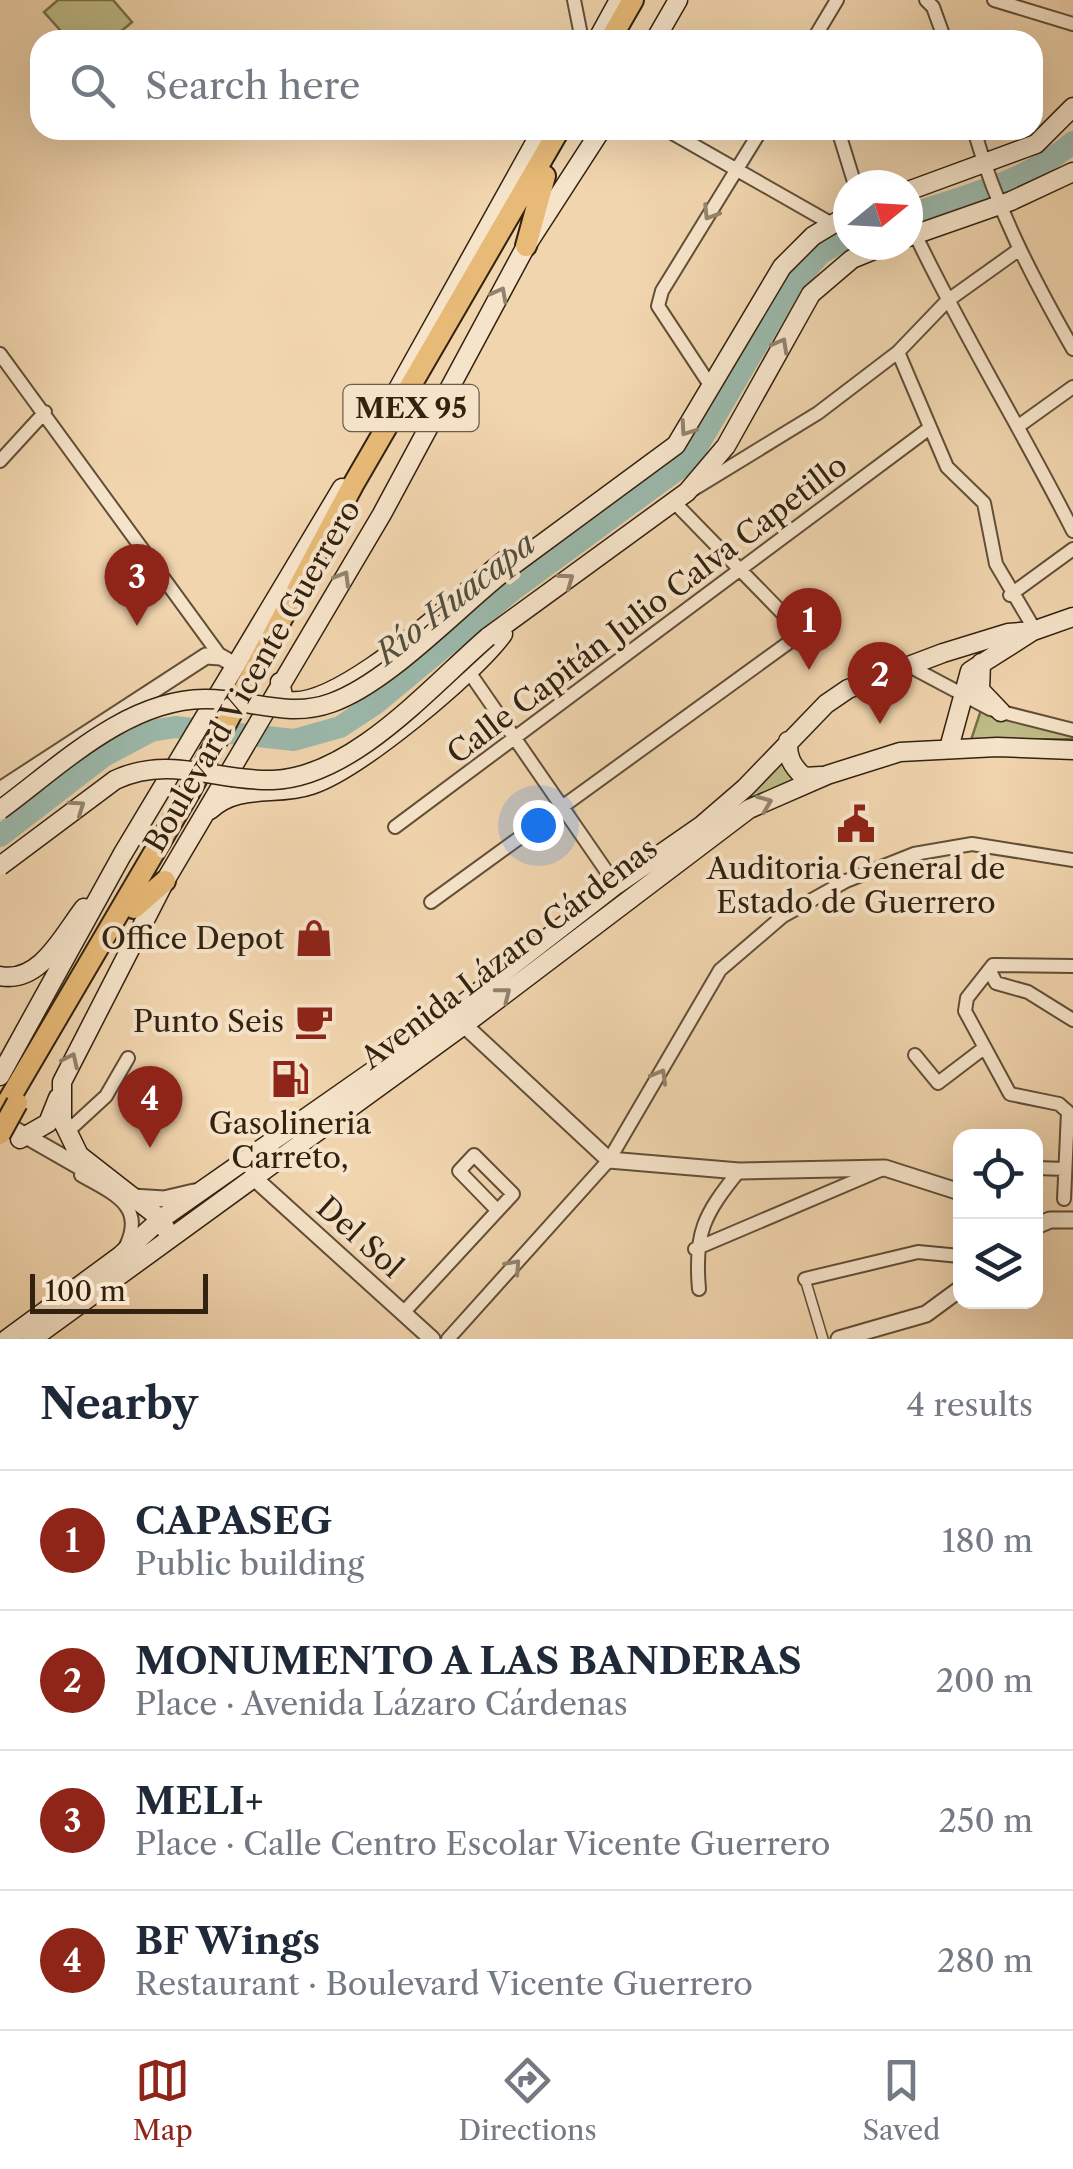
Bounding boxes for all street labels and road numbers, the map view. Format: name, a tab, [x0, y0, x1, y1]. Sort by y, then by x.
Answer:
road number: MEX 95	[344, 385, 478, 431]
street label: Calle Capitán Julio Calva Capetillo	[440, 446, 854, 772]
street label: Boulevard Vicente Guerrero	[136, 493, 368, 859]
street label: Avenida Lázaro Cárdenas	[353, 829, 665, 1077]
street label: Del Sol	[309, 1189, 411, 1285]

